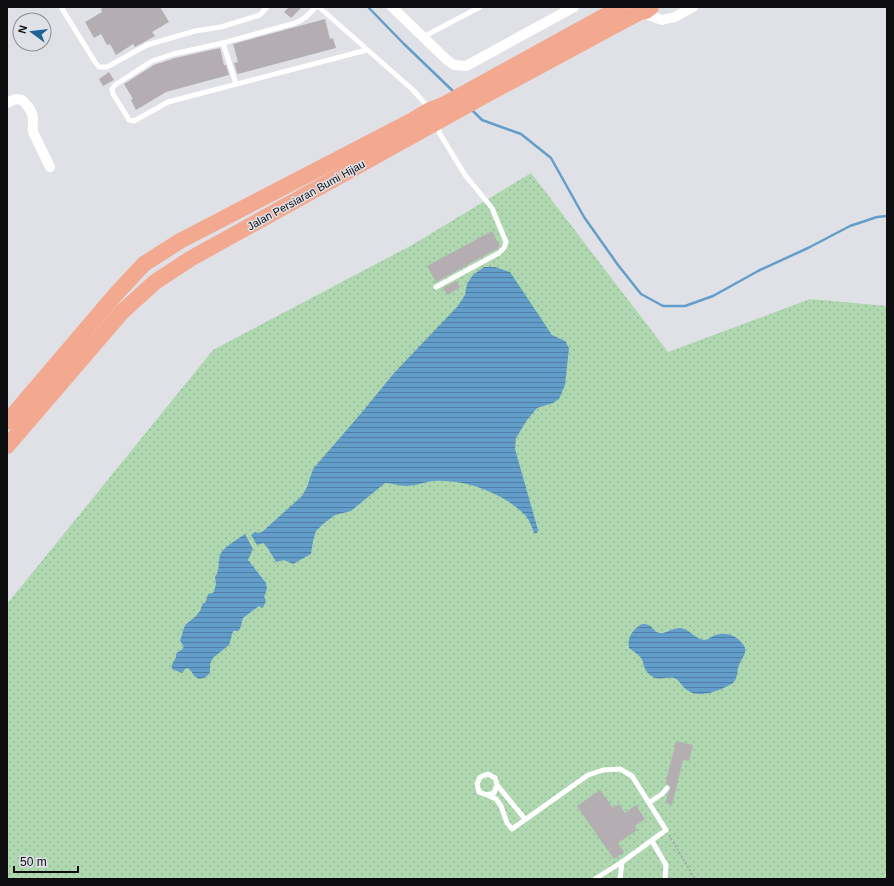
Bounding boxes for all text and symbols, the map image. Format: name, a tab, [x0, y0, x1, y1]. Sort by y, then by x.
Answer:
north arrow	[12, 12, 52, 52]
text: N	[16, 24, 29, 35]
street label: Jalan Persiaran Bumi Hijau	[245, 158, 367, 232]
scale bar	[14, 848, 78, 874]
text: 50 m	[20, 855, 47, 869]

